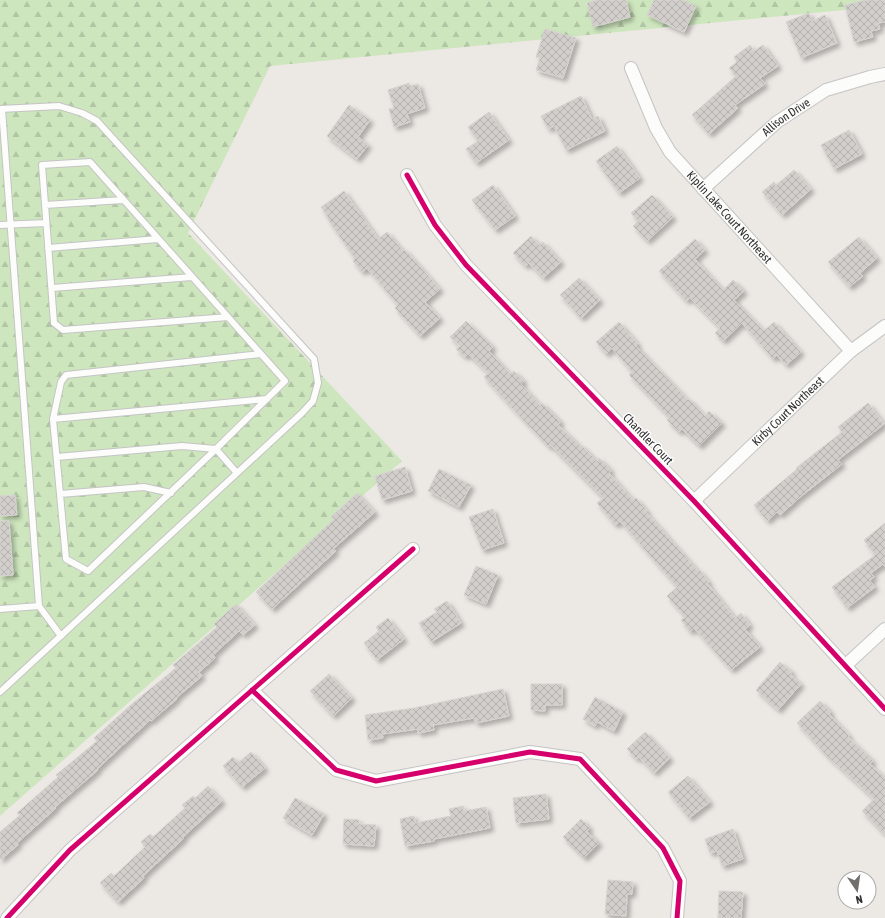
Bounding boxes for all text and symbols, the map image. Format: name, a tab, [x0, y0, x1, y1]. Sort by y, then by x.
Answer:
street label: Allison Drive	[759, 95, 813, 139]
street label: Kiplin Lake Court Northeast	[684, 168, 775, 267]
street label: Kirby Court Northeast	[749, 373, 827, 449]
street label: Chandler Court	[620, 411, 676, 468]
north arrow	[837, 870, 877, 910]
text: N	[855, 893, 864, 906]

